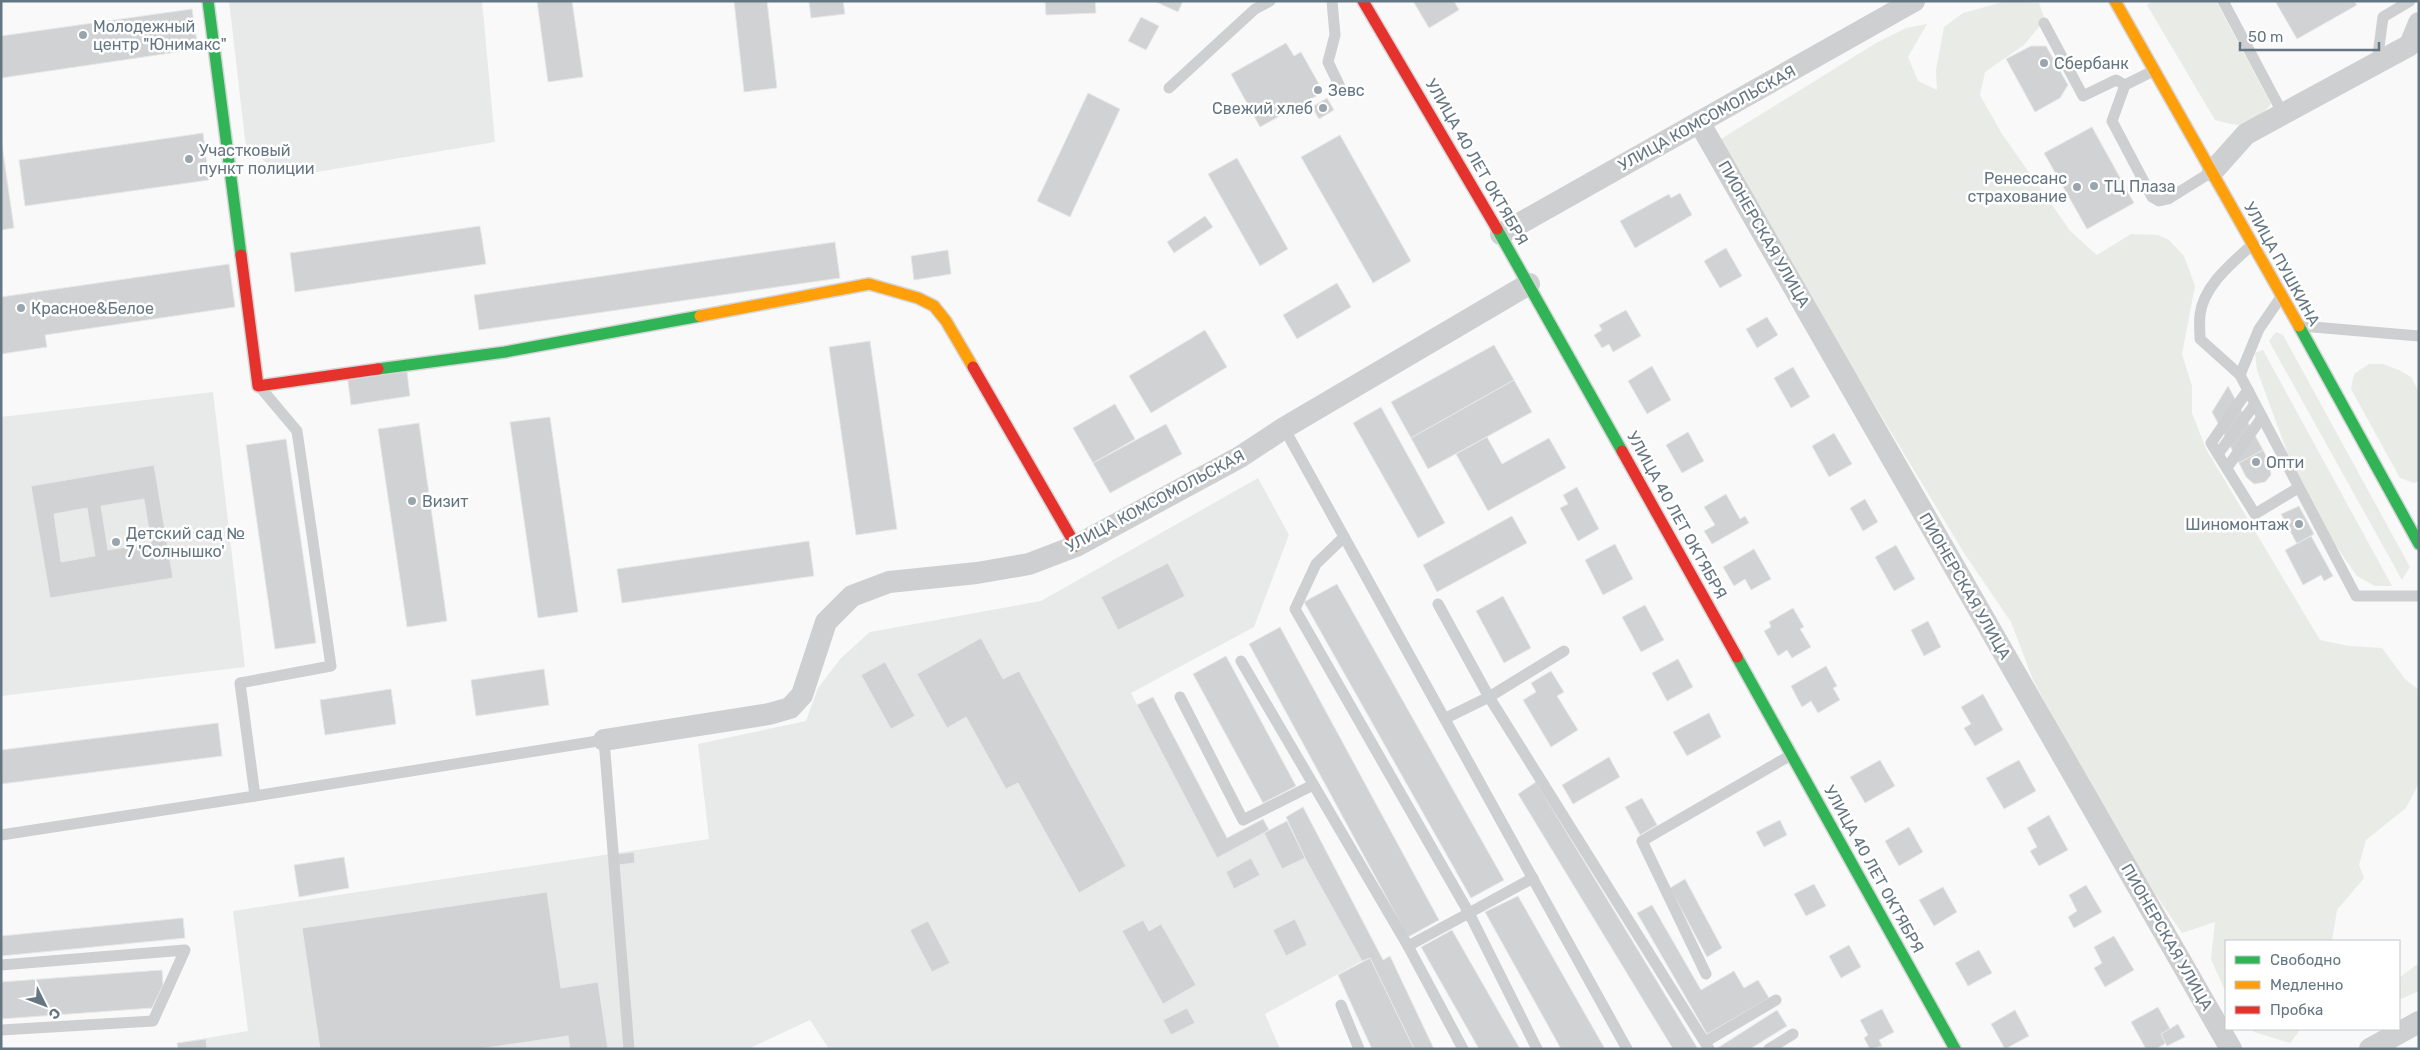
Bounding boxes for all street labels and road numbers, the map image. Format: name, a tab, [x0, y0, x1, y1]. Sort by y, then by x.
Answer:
street label: УЛИЦА КОМСОМОЛЬСКАЯ	[1615, 61, 1799, 175]
street label: УЛИЦА 40 ЛЕТ ОКТЯБРЯ	[1422, 76, 1532, 248]
street label: ПИОНЕРСКАЯ УЛИЦА	[1714, 157, 1814, 311]
street label: УЛИЦА ПУШКИНА	[2240, 199, 2324, 330]
street label: УЛИЦА 40 ЛЕТ ОКТЯБРЯ	[1623, 428, 1731, 602]
street label: УЛИЦА КОМСОМОЛЬСКАЯ	[1062, 446, 1248, 556]
street label: ПИОНЕРСКАЯ УЛИЦА	[1915, 509, 2015, 663]
street label: УЛИЦА 40 ЛЕТ ОКТЯБРЯ	[1820, 782, 1928, 956]
street label: ПИОНЕРСКАЯ УЛИЦА	[2117, 860, 2217, 1014]

